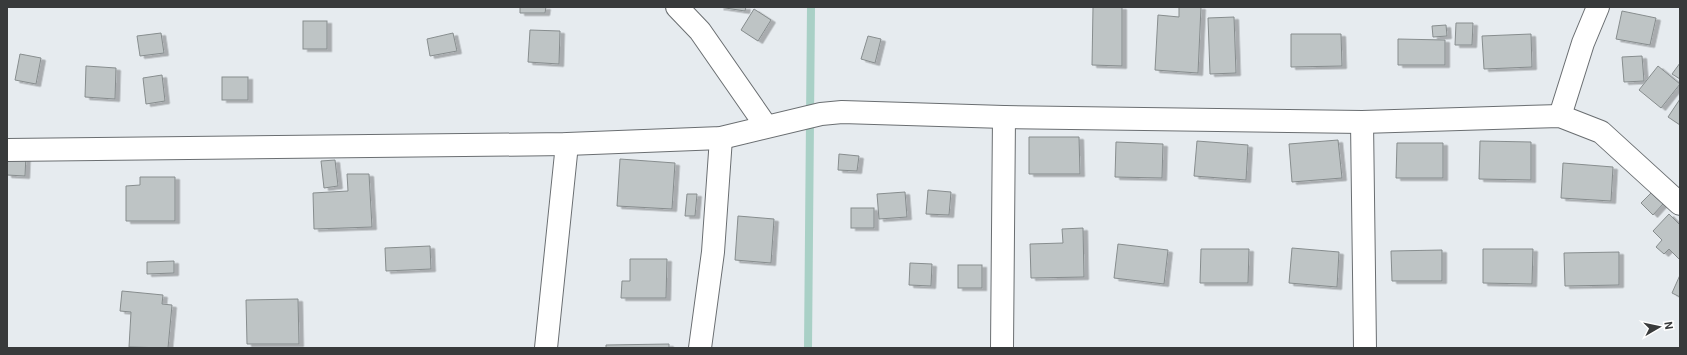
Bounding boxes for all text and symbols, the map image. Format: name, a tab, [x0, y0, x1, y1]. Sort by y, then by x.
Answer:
north arrow	[1639, 307, 1679, 347]
text: N	[1661, 321, 1675, 331]

